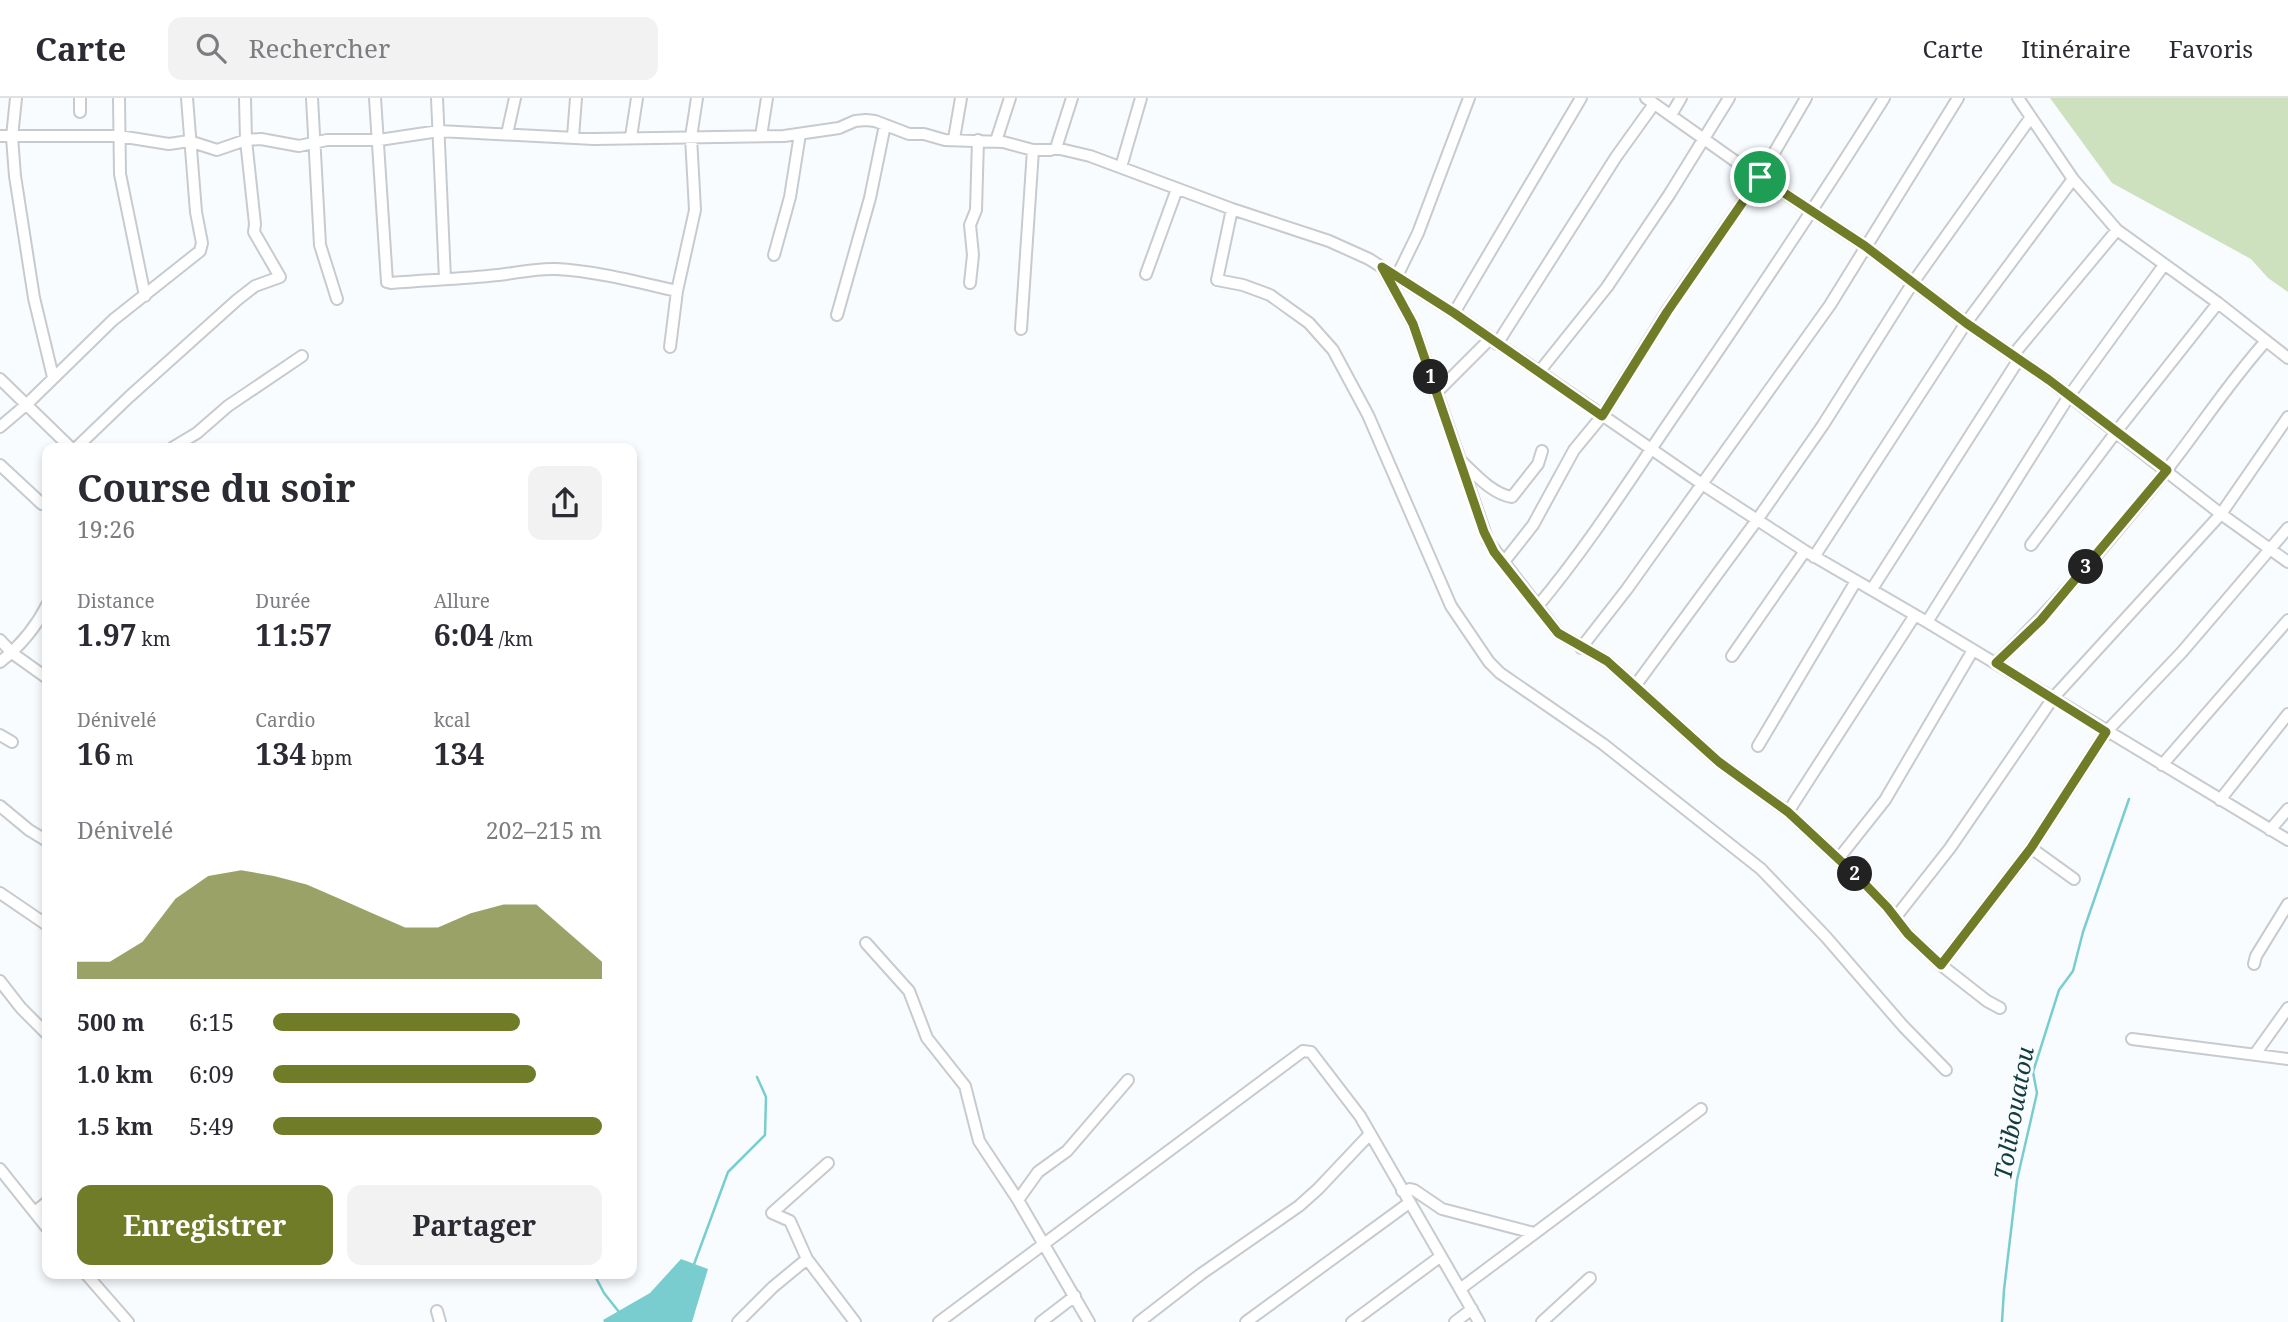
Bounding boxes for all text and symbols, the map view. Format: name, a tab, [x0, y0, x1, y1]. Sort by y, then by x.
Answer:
search box	[168, 17, 658, 80]
text: Carte	[35, 26, 126, 71]
icon: search	[192, 29, 230, 67]
text: Rechercher	[248, 30, 390, 66]
text: Carte	[1922, 32, 1983, 65]
text: Itinéraire	[2021, 32, 2131, 65]
text: Favoris	[2169, 32, 2253, 65]
pin	[1730, 147, 1790, 207]
icon: arrive	[1741, 158, 1779, 196]
pin: 1	[1414, 360, 1448, 394]
text: 1	[1425, 363, 1436, 389]
text: Course du soir	[77, 461, 356, 513]
button: share	[528, 466, 602, 540]
text: 19:26	[77, 513, 135, 545]
pin: 3	[2068, 550, 2104, 584]
text: 3	[2080, 553, 2091, 579]
text: Distance	[77, 588, 155, 614]
text: Durée	[255, 588, 311, 614]
text: Allure	[434, 588, 490, 614]
text: 1.97	[77, 614, 137, 655]
text: 11:57	[255, 614, 332, 655]
text: 6:04	[434, 614, 494, 655]
text: km	[137, 626, 171, 652]
text: /km	[494, 626, 533, 652]
text: Dénivelé	[77, 707, 157, 733]
text: Cardio	[255, 707, 315, 733]
text: kcal	[434, 707, 470, 733]
text: 16	[77, 733, 111, 774]
text: 134	[255, 733, 306, 774]
text: 134	[434, 733, 485, 774]
text: m	[111, 745, 134, 771]
text: bpm	[306, 745, 352, 771]
text: Dénivelé	[77, 814, 173, 846]
text: 202–215 m	[486, 814, 602, 846]
pin: 2	[1838, 856, 1872, 892]
text: 2	[1849, 860, 1860, 886]
text: 500 m	[77, 1006, 145, 1038]
text: 6:15	[189, 1006, 234, 1038]
water label: Tolibouatou	[1985, 1044, 2041, 1182]
text: 1.0 km	[77, 1058, 153, 1090]
text: 6:09	[189, 1058, 234, 1090]
text: 1.5 km	[77, 1110, 153, 1142]
text: 5:49	[189, 1110, 234, 1142]
button: Enregistrer	[77, 1185, 333, 1265]
button: Partager	[347, 1185, 602, 1265]

